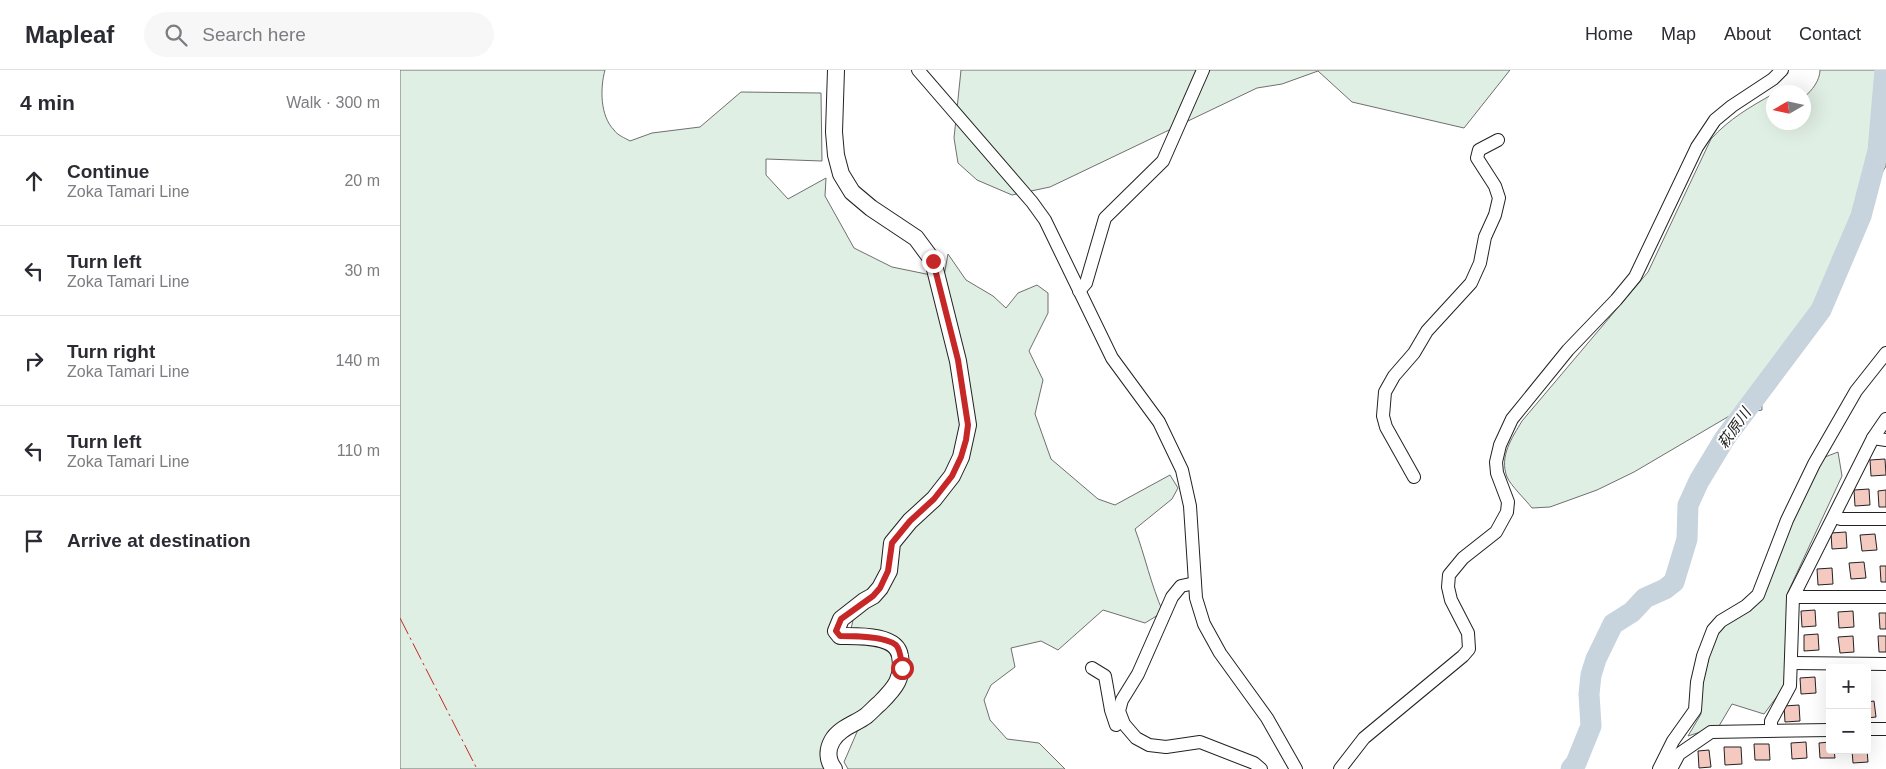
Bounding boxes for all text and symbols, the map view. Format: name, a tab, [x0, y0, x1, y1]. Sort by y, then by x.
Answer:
search box	[144, 12, 494, 57]
text: Mapleaf	[25, 21, 114, 48]
icon: search	[162, 21, 190, 49]
text: Search here	[202, 24, 306, 45]
text: Home	[1585, 24, 1633, 44]
text: Map	[1661, 24, 1696, 44]
text: About	[1724, 24, 1771, 44]
text: Contact	[1799, 24, 1861, 44]
north arrow	[1766, 85, 1811, 130]
text: 4 min	[20, 91, 75, 114]
text: Walk · 300 m	[286, 94, 380, 111]
text: Continue	[67, 161, 149, 182]
icon: ahead	[20, 167, 48, 195]
text: 20 m	[344, 172, 380, 189]
text: Zoka Tamari Line	[67, 183, 189, 200]
route end	[922, 250, 945, 273]
text: Turn left	[67, 251, 142, 272]
icon: left	[20, 257, 48, 285]
text: 30 m	[344, 262, 380, 279]
text: Zoka Tamari Line	[67, 273, 189, 290]
text: Turn right	[67, 341, 155, 362]
icon: right	[20, 347, 48, 375]
text: 140 m	[336, 352, 380, 369]
text: Zoka Tamari Line	[67, 363, 189, 380]
water label: 萩原川	[1714, 403, 1755, 451]
text: Turn left	[67, 431, 142, 452]
icon: left	[20, 437, 48, 465]
text: 110 m	[337, 442, 380, 459]
text: Zoka Tamari Line	[67, 453, 189, 470]
icon: arrive	[20, 527, 48, 555]
text: Arrive at destination	[67, 530, 251, 551]
route start	[891, 657, 914, 680]
map controls	[1826, 664, 1871, 754]
button: +	[1826, 664, 1871, 709]
button: −	[1826, 709, 1871, 754]

